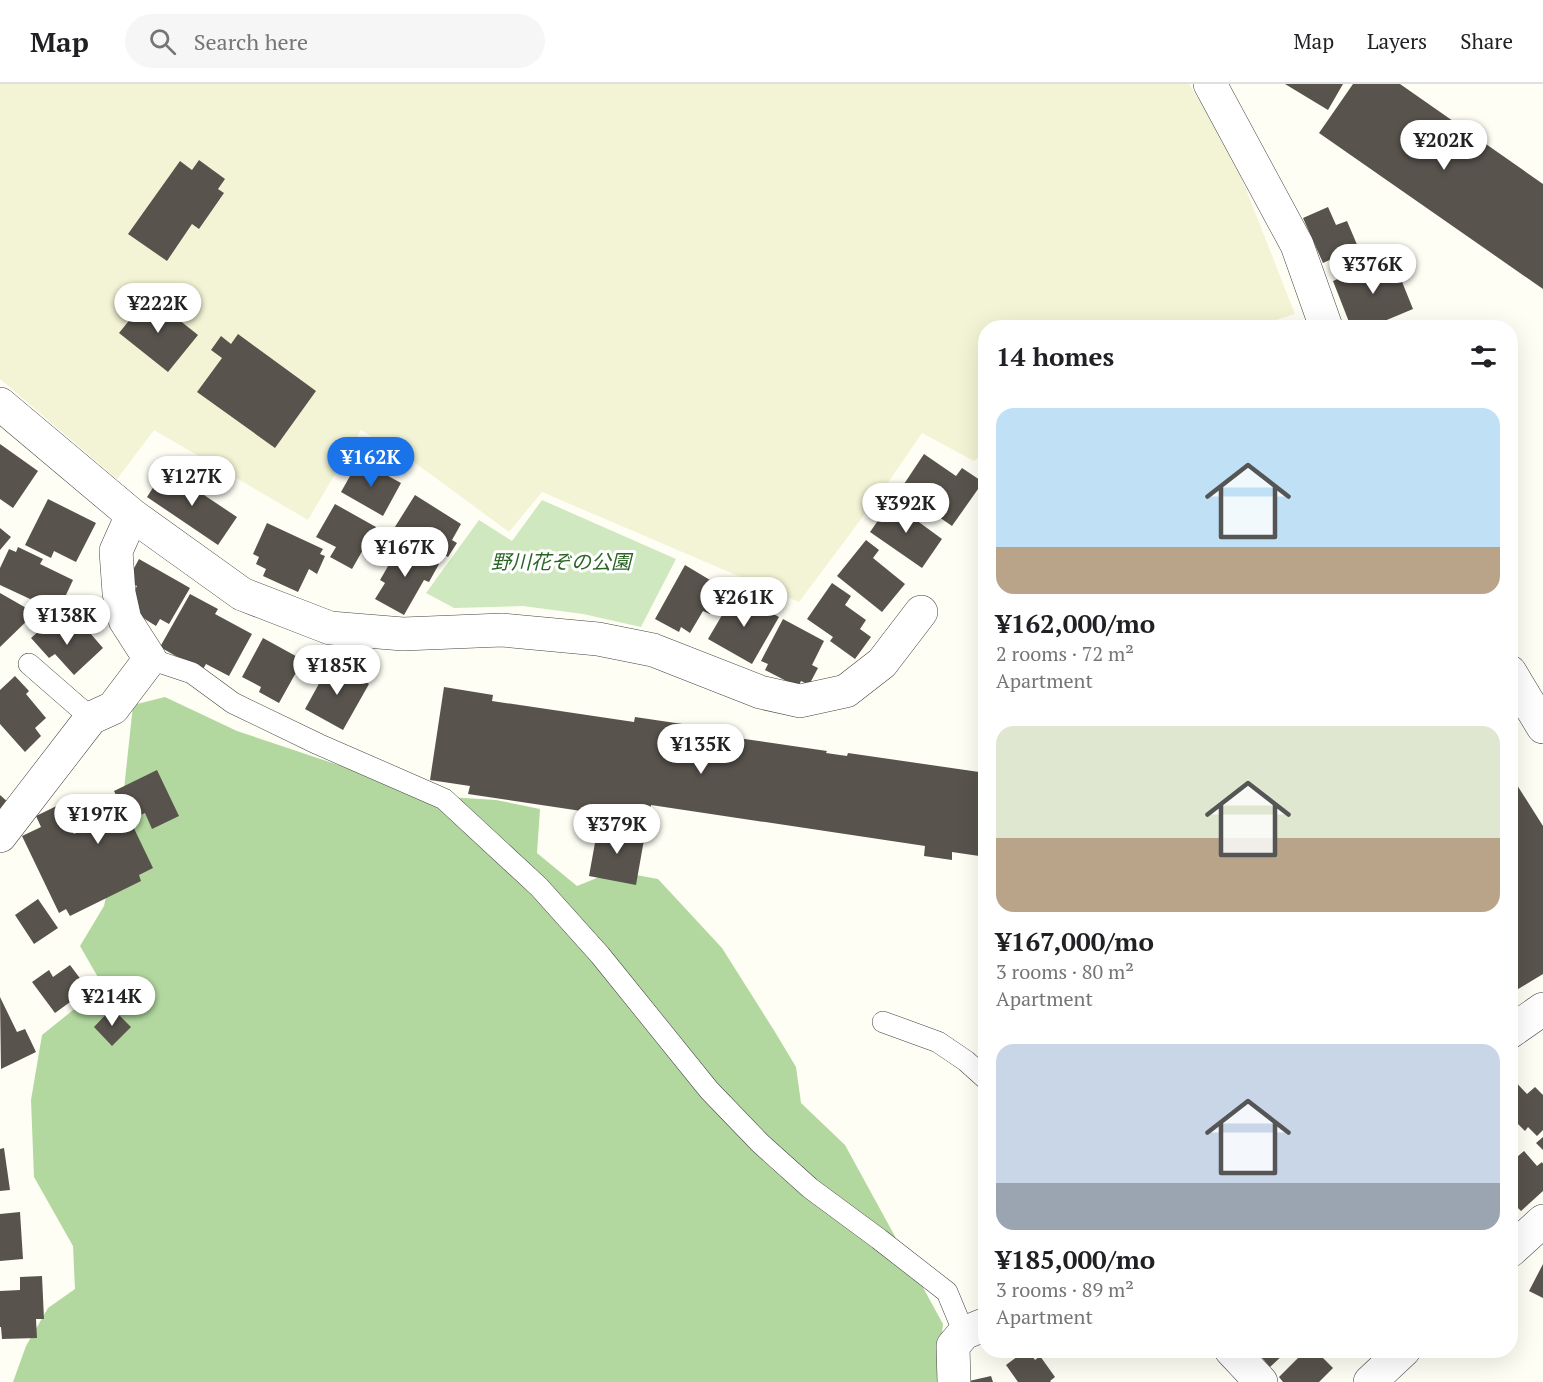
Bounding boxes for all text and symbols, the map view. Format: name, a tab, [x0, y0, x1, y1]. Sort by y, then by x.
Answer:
search box	[125, 14, 545, 68]
text: Map	[30, 23, 89, 60]
icon: search	[146, 25, 179, 58]
text: Search here	[194, 27, 308, 56]
text: Map	[1293, 27, 1334, 55]
text: Layers	[1367, 27, 1427, 55]
text: Share	[1460, 27, 1513, 55]
pin: ¥202K	[1402, 120, 1486, 171]
text: ¥202K	[1414, 126, 1474, 153]
pin: ¥376K	[1331, 244, 1415, 295]
text: ¥376K	[1343, 250, 1403, 277]
pin: ¥222K	[116, 283, 200, 334]
text: ¥222K	[128, 289, 188, 316]
text: 14 homes	[996, 339, 1114, 373]
icon: filters	[1467, 340, 1500, 373]
pin: ¥162K	[329, 437, 413, 488]
text: ¥162K	[341, 443, 401, 470]
icon: home	[1194, 447, 1302, 555]
pin: ¥127K	[150, 456, 234, 507]
text: ¥127K	[162, 462, 222, 489]
pin: ¥392K	[864, 483, 948, 534]
text: ¥392K	[876, 489, 936, 516]
pin: ¥167K	[363, 527, 447, 578]
text: ¥167K	[375, 533, 435, 560]
park label: 野川花ぞの公園	[491, 548, 634, 575]
pin: ¥261K	[702, 577, 786, 628]
text: ¥261K	[714, 583, 774, 610]
pin: ¥138K	[25, 595, 109, 646]
text: ¥138K	[37, 601, 97, 628]
text: ¥162,000/mo	[996, 606, 1155, 640]
text: 2 rooms · 72 m²	[996, 640, 1134, 667]
pin: ¥185K	[295, 645, 379, 696]
text: ¥185K	[307, 651, 367, 678]
text: Apartment	[996, 667, 1093, 694]
pin: ¥135K	[659, 724, 743, 775]
text: ¥135K	[671, 730, 731, 757]
icon: home	[1194, 765, 1302, 873]
pin: ¥197K	[56, 794, 140, 845]
text: ¥197K	[68, 800, 128, 827]
pin: ¥379K	[575, 804, 659, 855]
text: ¥379K	[587, 810, 647, 837]
text: ¥167,000/mo	[996, 924, 1154, 958]
text: 3 rooms · 80 m²	[996, 958, 1134, 985]
pin: ¥214K	[70, 976, 154, 1027]
text: ¥214K	[82, 982, 142, 1009]
text: Apartment	[996, 985, 1093, 1012]
icon: home	[1194, 1083, 1302, 1191]
text: ¥185,000/mo	[996, 1242, 1155, 1276]
text: 3 rooms · 89 m²	[996, 1276, 1134, 1303]
text: Apartment	[996, 1303, 1093, 1330]

